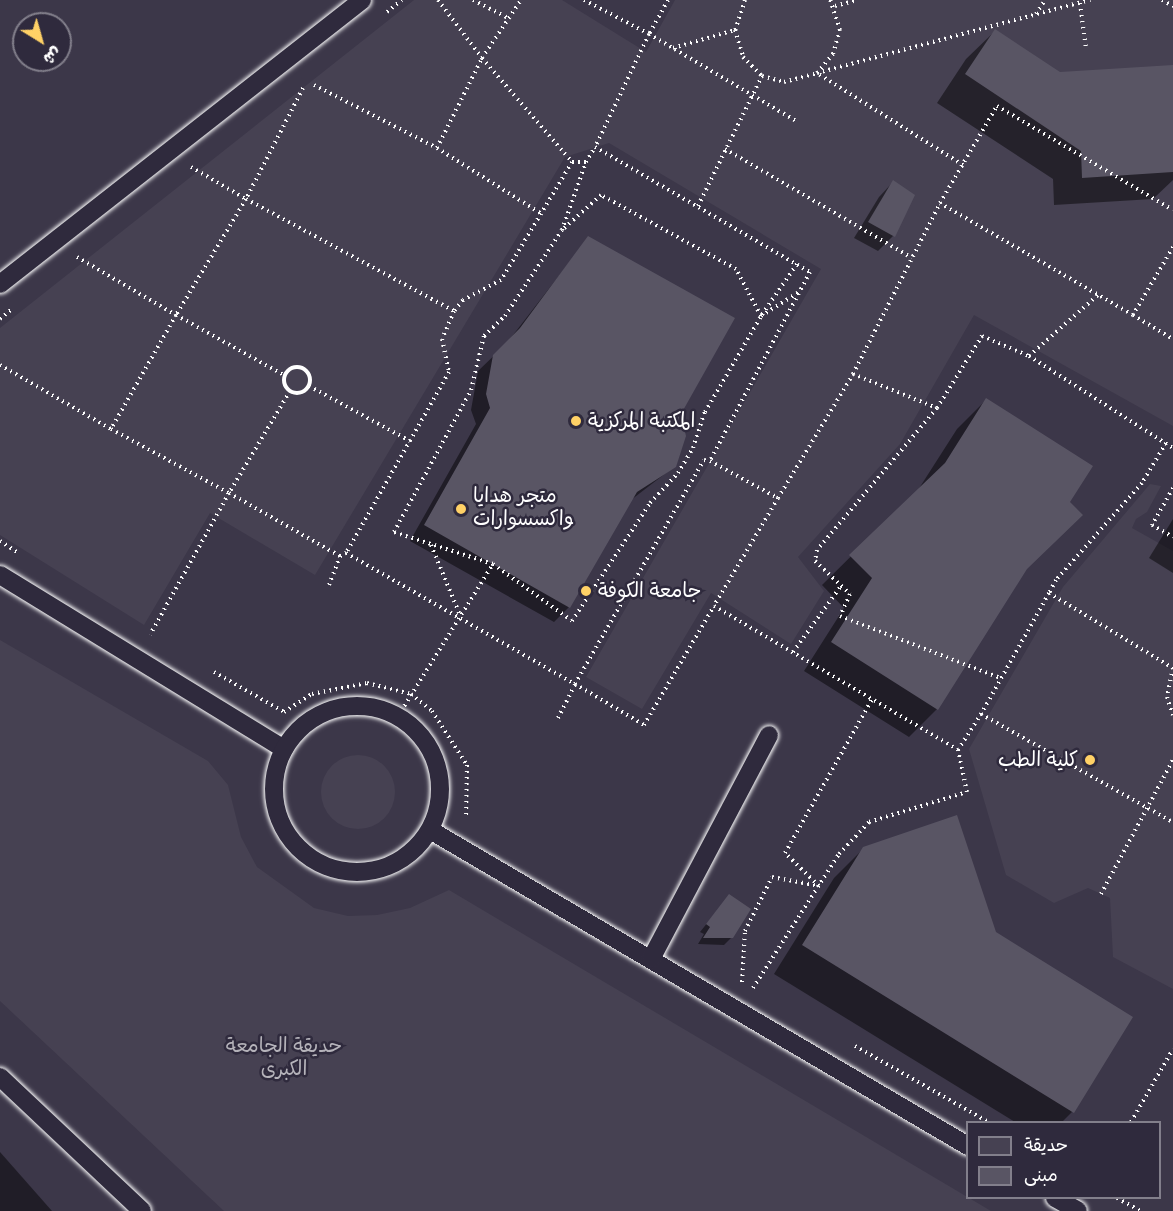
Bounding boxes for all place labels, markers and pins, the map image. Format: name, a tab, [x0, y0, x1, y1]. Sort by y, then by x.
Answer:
place label: المكتبة المركزية	[588, 409, 695, 433]
marker: المكتبة المركزية	[569, 414, 583, 428]
place label: متجر هدايا واكسسوارات	[473, 485, 574, 532]
marker: متجر هدايا واكسسوارات	[454, 502, 468, 516]
place label: جامعة الكوفة	[598, 579, 701, 603]
marker: جامعة الكوفة	[579, 584, 593, 598]
place label: كلية الطب	[998, 748, 1078, 772]
marker: كلية الطب	[1083, 753, 1097, 767]

